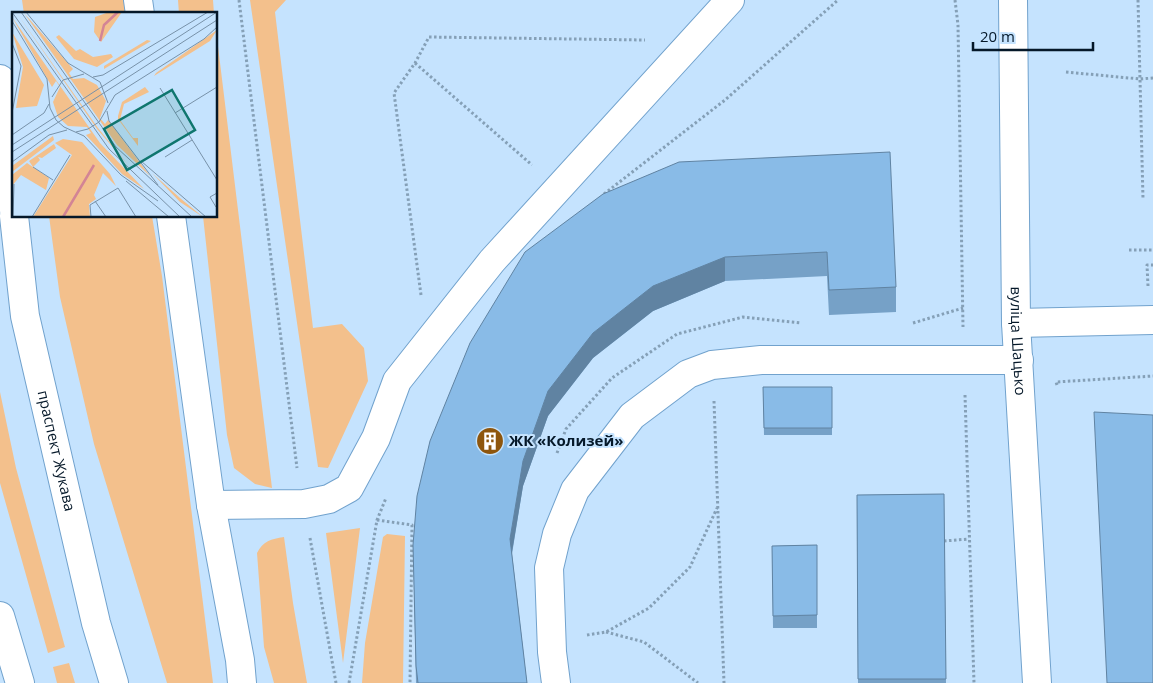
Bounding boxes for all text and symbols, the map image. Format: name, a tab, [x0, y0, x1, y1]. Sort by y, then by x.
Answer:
inset map	[12, 12, 218, 218]
scale bar	[973, 20, 1093, 52]
text: 20 m	[980, 26, 1015, 46]
street label: вуліца Шацько	[1007, 286, 1031, 396]
street label: праспект Жукава	[33, 388, 81, 513]
building icon: ЖК «Колизей»	[475, 426, 505, 456]
place label: ЖК «Колизей»	[509, 430, 623, 450]

